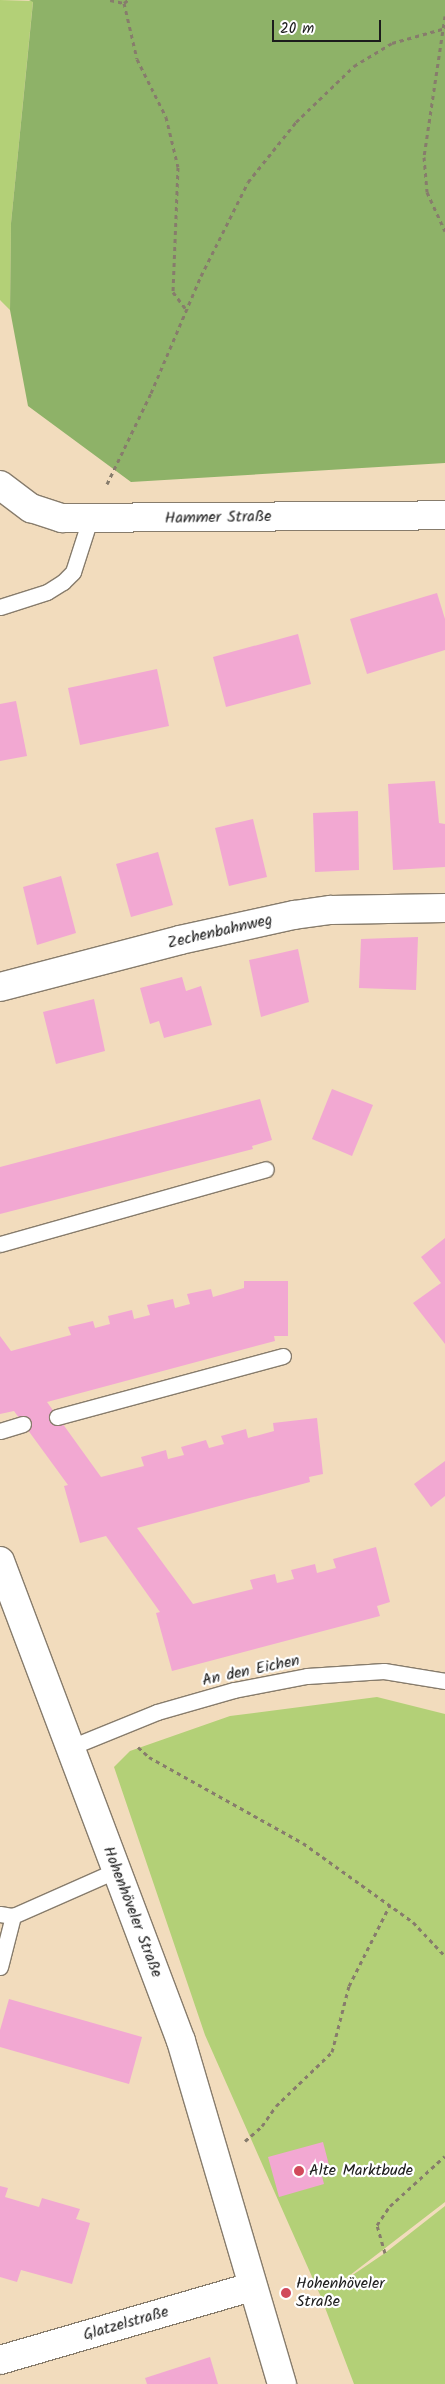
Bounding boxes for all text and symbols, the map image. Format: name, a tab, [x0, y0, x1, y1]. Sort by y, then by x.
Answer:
scale bar	[275, 10, 384, 42]
text: 20 m	[280, 17, 314, 41]
street label: Hammer Straße	[165, 507, 271, 529]
street label: Zechenbahnweg	[166, 911, 274, 953]
street label: An den Eichen	[200, 1651, 302, 1691]
street label: Hohenhöveler Straße	[98, 1844, 166, 1980]
place label: Alte Marktbude	[309, 2161, 413, 2181]
marker: Alte Marktbude	[293, 2165, 305, 2177]
place label: Hohenhöveler Straße	[296, 2274, 384, 2312]
marker: Hohenhöveler Straße	[280, 2287, 292, 2299]
street label: Glatzelstraße	[81, 2303, 171, 2345]

